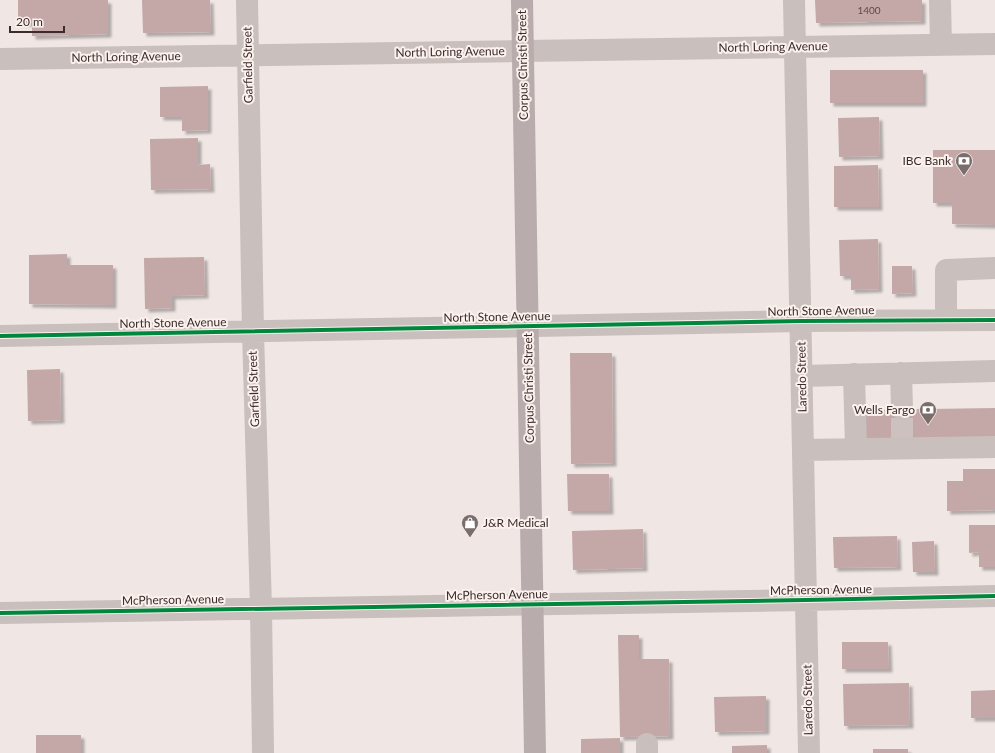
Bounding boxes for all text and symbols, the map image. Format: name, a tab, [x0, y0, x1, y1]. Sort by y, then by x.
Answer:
house number: 1400	[857, 4, 881, 16]
scale bar	[10, 8, 64, 34]
street label: Corpus Christi Street	[514, 9, 531, 120]
text: 20 m	[16, 14, 43, 29]
street label: Garfield Street	[239, 26, 256, 103]
street label: North Loring Avenue	[718, 38, 828, 55]
street label: North Loring Avenue	[395, 43, 505, 60]
street label: North Loring Avenue	[71, 48, 181, 65]
bank icon: IBC Bank	[954, 151, 974, 176]
place label: IBC Bank	[902, 153, 952, 168]
street label: North Stone Avenue	[767, 302, 875, 319]
street label: North Stone Avenue	[443, 308, 551, 325]
street label: North Stone Avenue	[119, 314, 227, 331]
street label: Corpus Christi Street	[520, 332, 537, 443]
street label: Laredo Street	[793, 341, 810, 413]
street label: Garfield Street	[245, 350, 262, 428]
bank icon: Wells Fargo	[918, 400, 938, 425]
place label: Wells Fargo	[854, 402, 915, 417]
shop icon: J&R Medical	[460, 513, 480, 538]
place label: J&R Medical	[483, 515, 549, 530]
street label: McPherson Avenue	[770, 581, 872, 598]
street label: McPherson Avenue	[446, 586, 548, 603]
street label: McPherson Avenue	[122, 591, 224, 608]
street label: Laredo Street	[799, 664, 816, 736]

